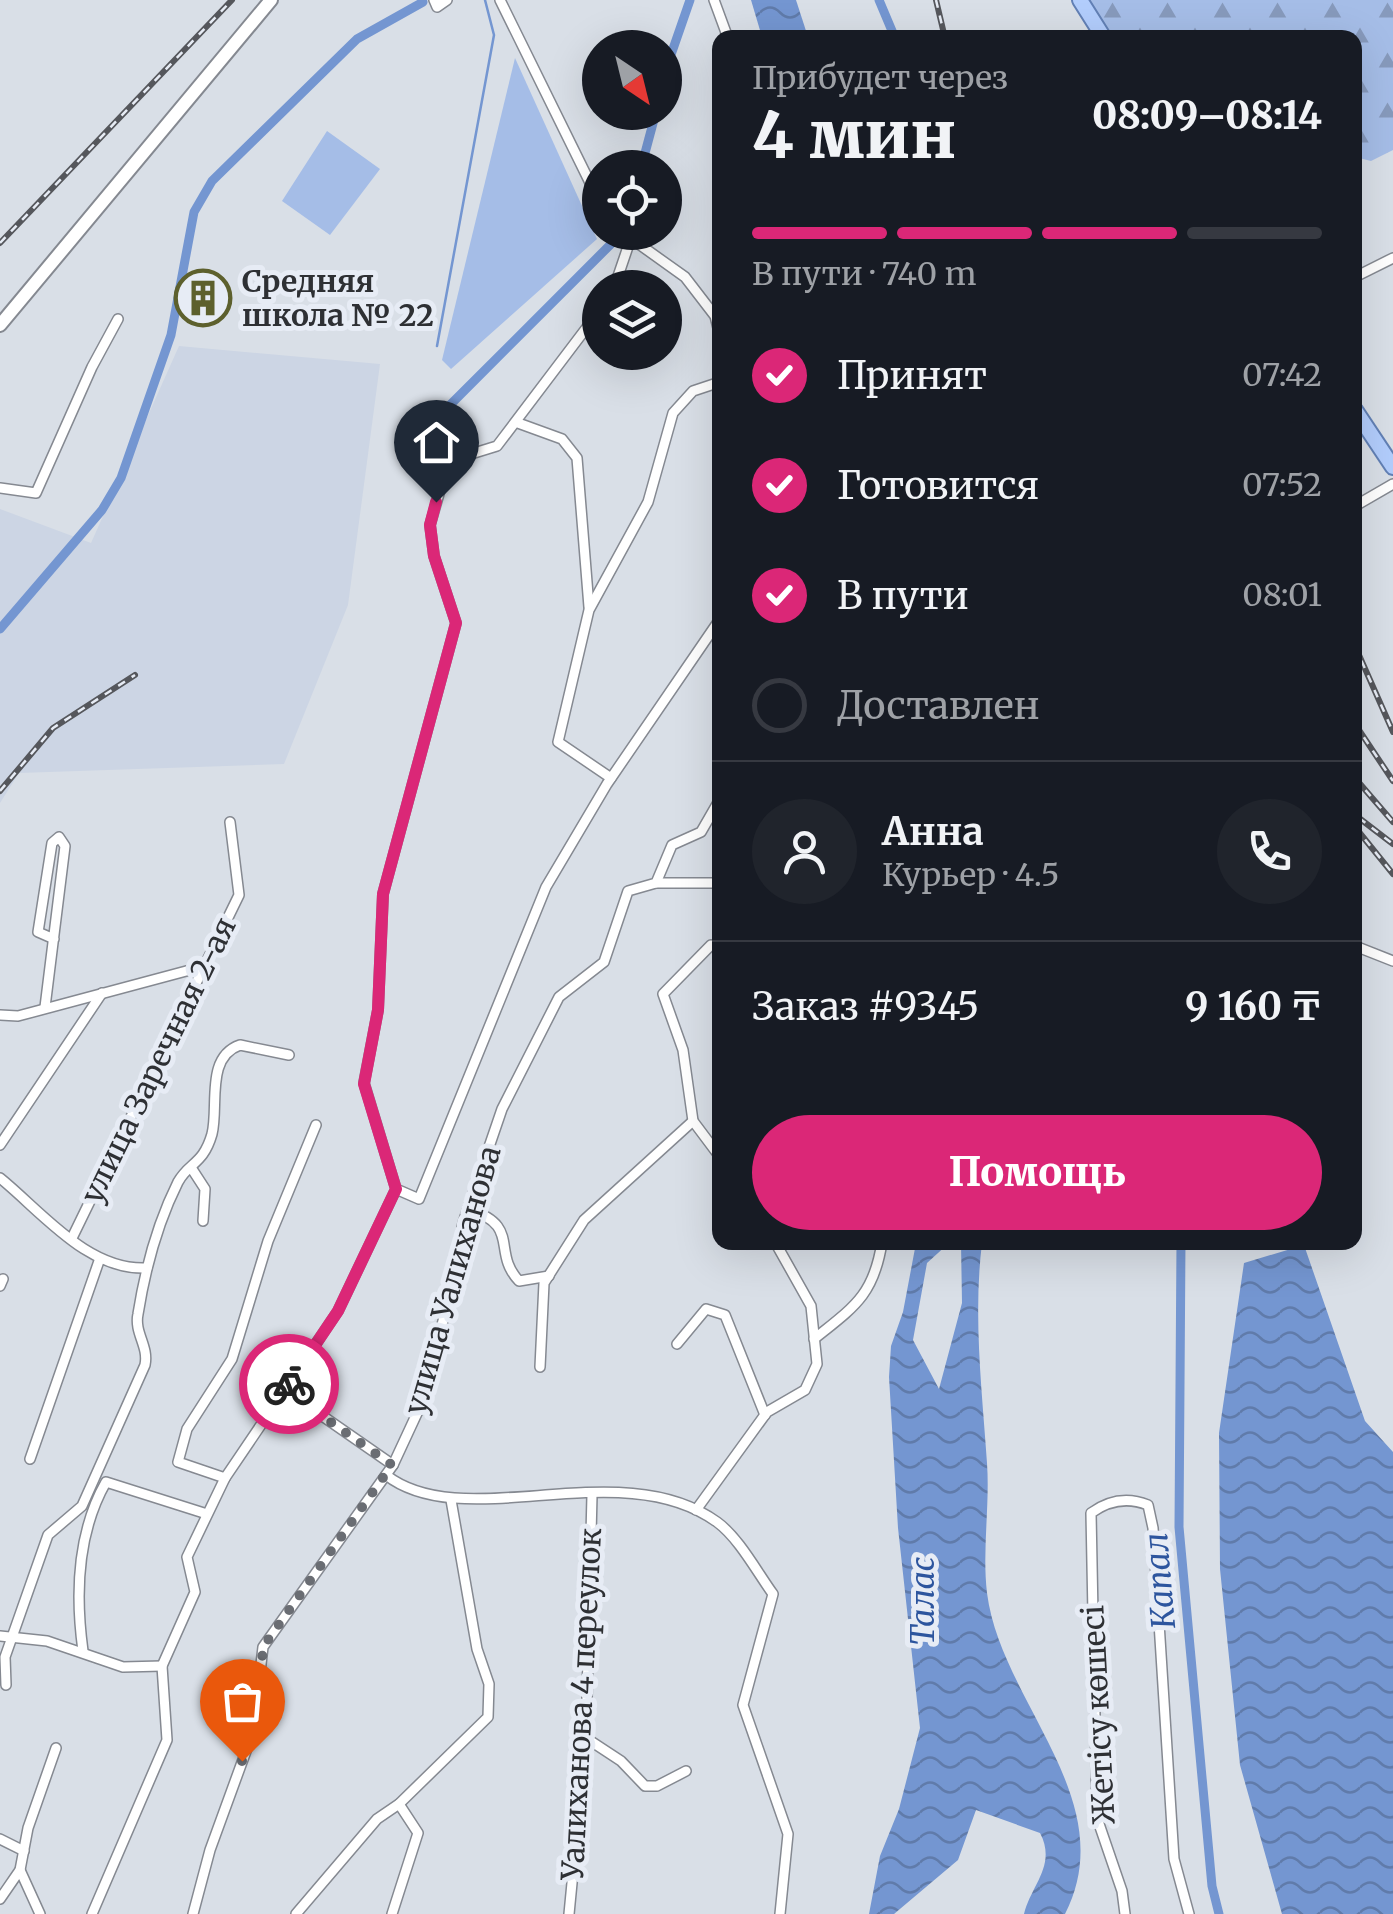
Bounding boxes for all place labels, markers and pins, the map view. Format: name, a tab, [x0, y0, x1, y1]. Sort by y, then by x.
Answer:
place label: Средняя школа № 22	[242, 262, 434, 334]
building icon: Средняя школа № 22	[173, 268, 233, 328]
pin	[394, 400, 479, 503]
pin	[200, 1659, 285, 1762]

